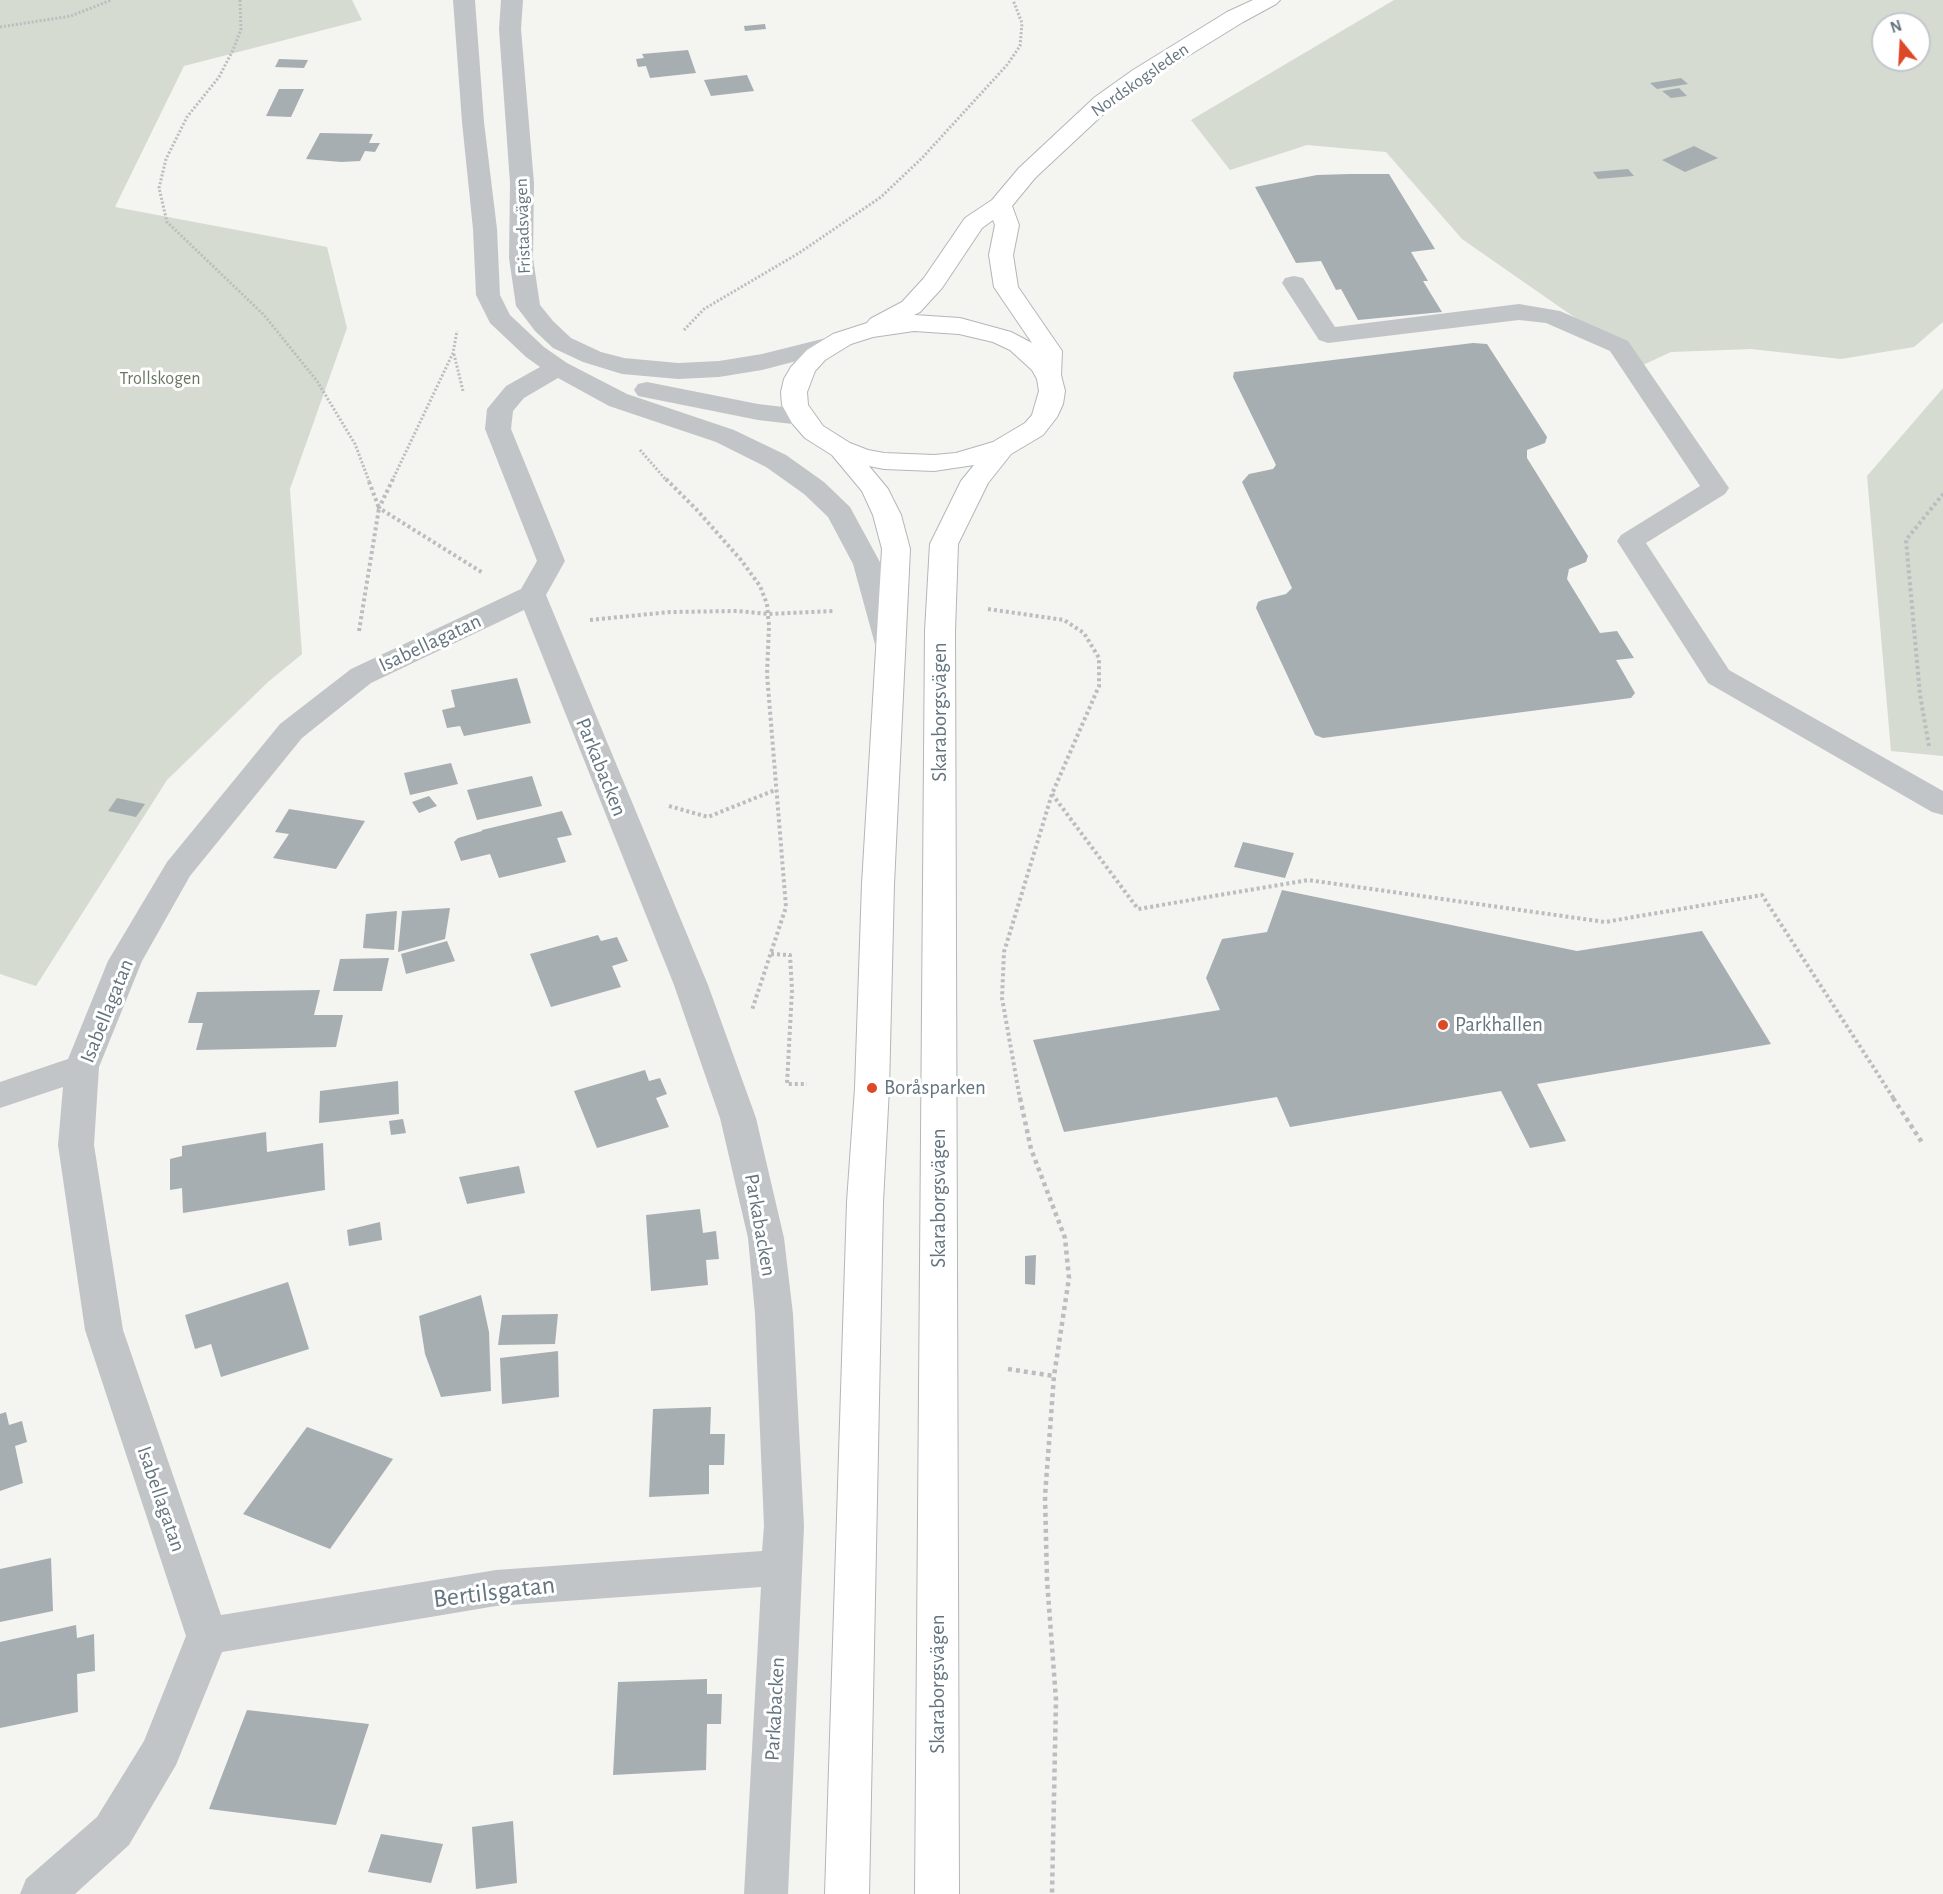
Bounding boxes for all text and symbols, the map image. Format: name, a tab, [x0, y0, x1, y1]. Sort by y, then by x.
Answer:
north arrow	[1871, 12, 1931, 72]
text: N	[1888, 17, 1904, 36]
street label: Nordskogsleden	[1087, 38, 1193, 122]
street label: Fristadsvägen	[511, 178, 535, 274]
park label: Trollskogen	[120, 368, 200, 390]
street label: Isabellagatan	[375, 608, 485, 678]
street label: Skaraborgsvägen	[927, 642, 953, 782]
street label: Parkabacken	[570, 714, 632, 820]
street label: Isabellagatan	[75, 955, 139, 1067]
place label: Parkhallen	[1455, 1012, 1543, 1038]
marker: Parkhallen	[1436, 1018, 1450, 1032]
place label: Boråsparken	[884, 1075, 986, 1101]
marker: Boråsparken	[865, 1081, 879, 1095]
street label: Skaraborgsvägen	[926, 1128, 952, 1268]
street label: Parkabacken	[739, 1172, 781, 1278]
street label: Isabellagatan	[131, 1443, 191, 1555]
street label: Bertilsgatan	[431, 1569, 557, 1615]
street label: Skaraborgsvägen	[925, 1614, 951, 1754]
street label: Parkabacken	[760, 1656, 790, 1762]

